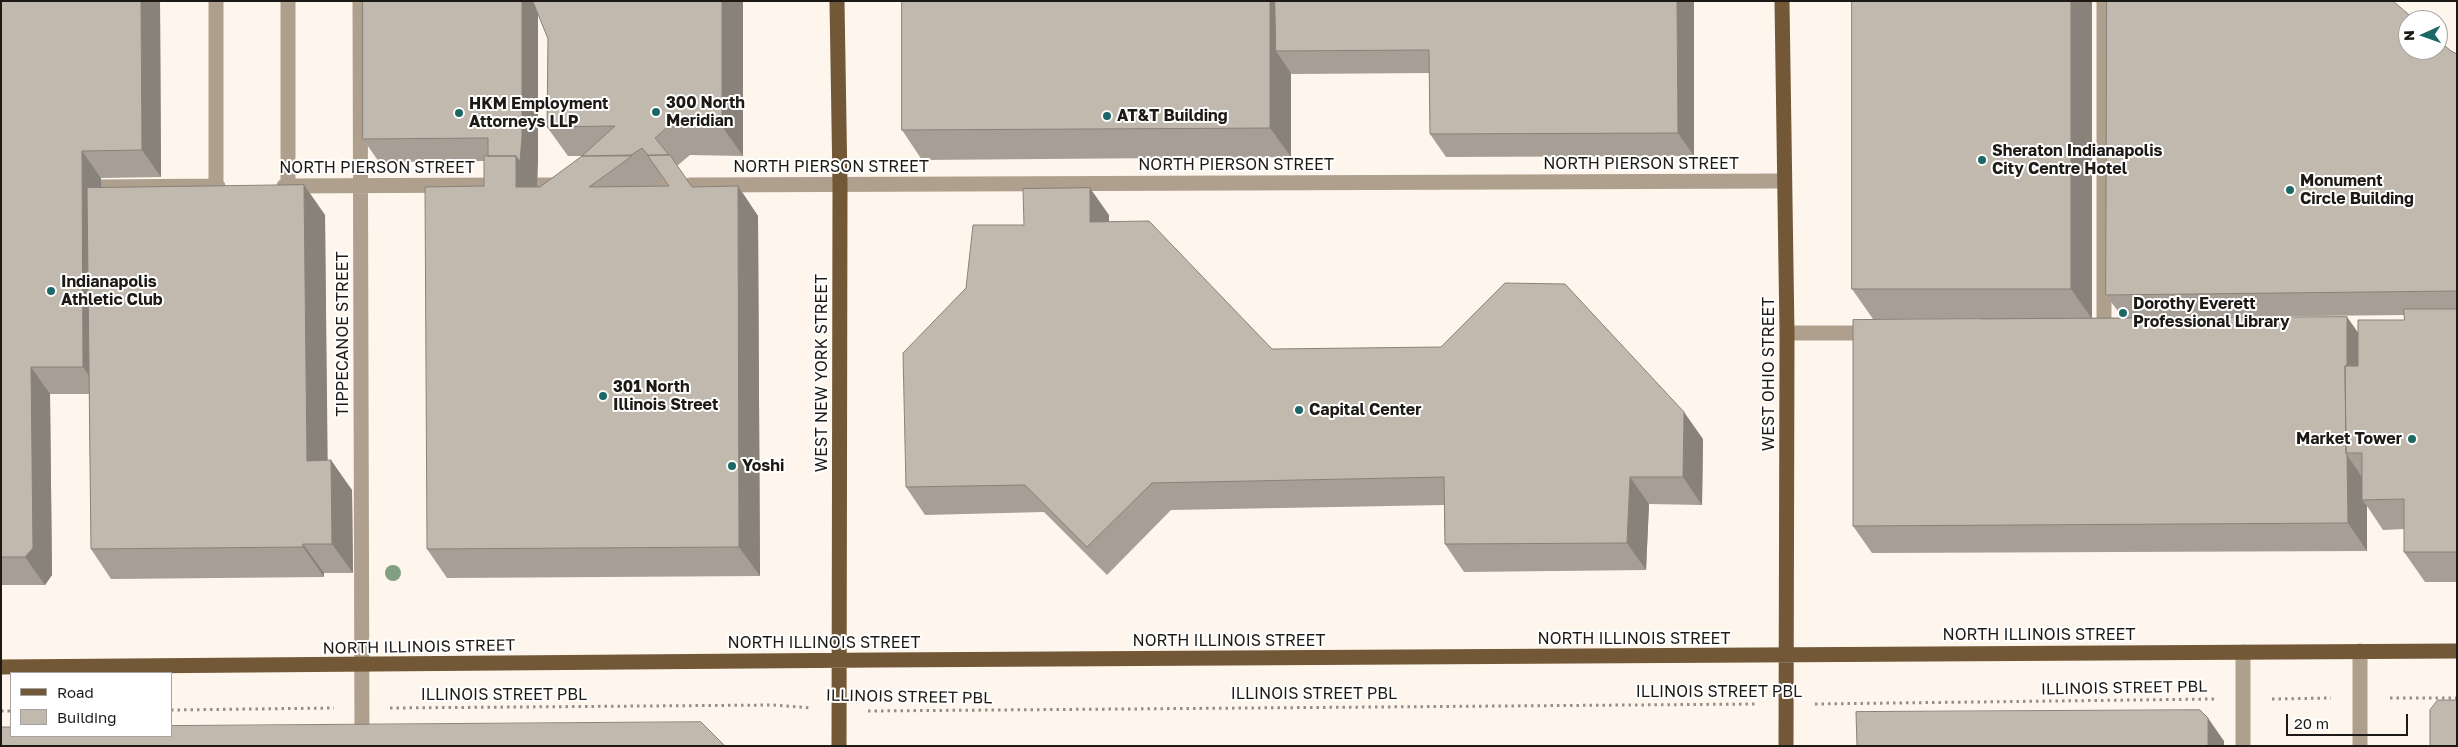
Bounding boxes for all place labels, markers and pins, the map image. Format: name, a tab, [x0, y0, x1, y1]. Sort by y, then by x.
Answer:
place label: 300 North Meridian	[666, 93, 745, 131]
place label: HKM Employment Attorneys LLP	[469, 94, 609, 132]
marker: 300 North Meridian	[650, 106, 662, 118]
place label: AT&T Building	[1117, 106, 1228, 126]
marker: HKM Employment Attorneys LLP	[453, 107, 465, 119]
marker: AT&T Building	[1101, 110, 1113, 122]
place label: Sheraton Indianapolis City Centre Hotel	[1992, 141, 2163, 179]
marker: Sheraton Indianapolis City Centre Hotel	[1976, 154, 1988, 166]
place label: Monument Circle Building	[2300, 171, 2414, 209]
marker: Monument Circle Building	[2284, 184, 2296, 196]
place label: Indianapolis Athletic Club	[61, 272, 163, 310]
marker: Indianapolis Athletic Club	[45, 285, 57, 297]
place label: Dorothy Everett Professional Library	[2133, 294, 2290, 332]
marker: Dorothy Everett Professional Library	[2117, 307, 2129, 319]
place label: 301 North Illinois Street	[613, 377, 718, 415]
marker: 301 North Illinois Street	[597, 390, 609, 402]
place label: Capital Center	[1309, 400, 1421, 420]
marker: Capital Center	[1293, 404, 1305, 416]
place label: Market Tower	[2296, 429, 2402, 449]
marker: Market Tower	[2406, 433, 2418, 445]
place label: Yoshi	[742, 456, 784, 476]
marker: Yoshi	[726, 460, 738, 472]

